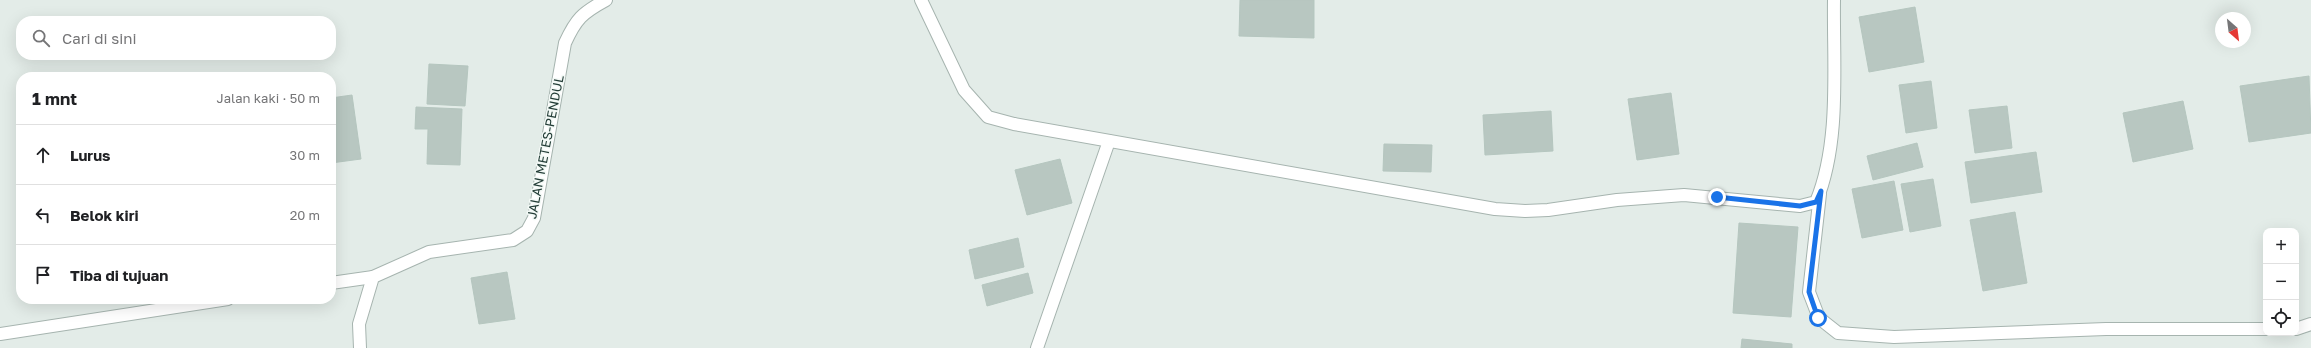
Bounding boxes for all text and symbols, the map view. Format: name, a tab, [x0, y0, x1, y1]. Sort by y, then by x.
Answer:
north arrow	[2215, 12, 2251, 48]
search box	[16, 16, 336, 60]
icon: search	[30, 27, 52, 49]
text: Cari di sini	[62, 29, 137, 47]
street label: JALAN METES-PENDUL	[523, 73, 567, 220]
text: 1 mnt	[32, 88, 77, 109]
text: Jalan kaki · 50 m	[217, 90, 320, 106]
icon: ahead	[32, 144, 54, 166]
text: Lurus	[70, 146, 111, 164]
text: 30 m	[290, 147, 320, 163]
route end	[1708, 188, 1726, 206]
icon: left	[32, 204, 54, 226]
text: Belok kiri	[70, 206, 139, 224]
text: 20 m	[290, 207, 320, 223]
map controls	[2263, 228, 2299, 336]
button: +	[2263, 228, 2299, 264]
icon: arrive	[32, 264, 54, 286]
button: −	[2263, 264, 2299, 300]
text: Tiba di tujuan	[70, 266, 168, 284]
button: locate	[2263, 300, 2299, 336]
route start	[1809, 309, 1827, 327]

